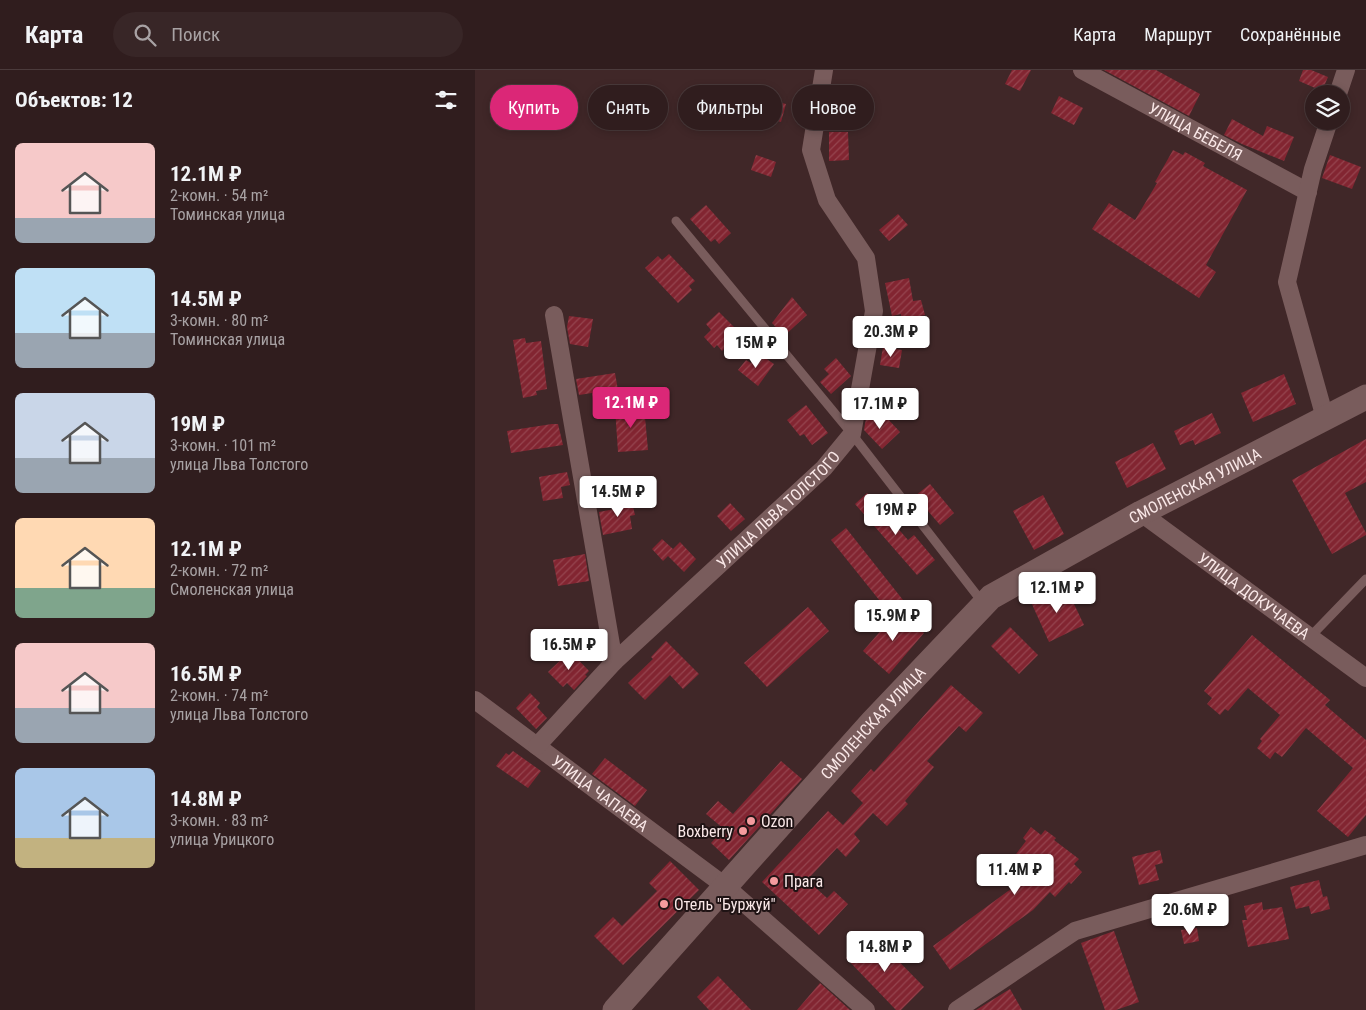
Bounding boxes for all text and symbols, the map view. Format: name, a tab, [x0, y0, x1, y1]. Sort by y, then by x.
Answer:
search box	[113, 12, 463, 57]
text: Карта	[25, 21, 83, 49]
icon: search	[131, 21, 159, 49]
text: Поиск	[171, 23, 220, 46]
text: Карта	[1073, 24, 1116, 45]
text: Маршрут	[1144, 24, 1212, 45]
text: Сохранённые	[1240, 24, 1341, 45]
chip: Купить	[490, 85, 578, 130]
chip: Снять	[588, 85, 668, 130]
chip: Фильтры	[678, 85, 782, 130]
chip: Новое	[792, 85, 874, 130]
map controls	[1305, 85, 1350, 130]
button: layers	[1305, 85, 1350, 130]
icon: filters	[432, 86, 460, 114]
text: Объектов: 12	[15, 88, 133, 112]
street label: УЛИЦА БЕБЕЛЯ	[1145, 99, 1245, 165]
text: 12.1M ₽	[170, 162, 242, 186]
icon: home	[55, 163, 115, 223]
text: 2-комн. · 54 m²	[170, 186, 268, 205]
text: Томинская улица	[170, 205, 285, 224]
text: 14.5M ₽	[170, 287, 242, 311]
icon: home	[55, 288, 115, 348]
text: 3-комн. · 80 m²	[170, 311, 268, 330]
pin: 20.3M ₽	[845, 316, 937, 358]
text: 20.3M ₽	[864, 322, 918, 341]
pin: 15M ₽	[721, 326, 791, 369]
text: Томинская улица	[170, 330, 285, 349]
text: 15M ₽	[735, 333, 777, 352]
pin: 12.1M ₽	[585, 386, 677, 429]
pin: 17.1M ₽	[834, 388, 926, 430]
text: 12.1M ₽	[604, 393, 658, 412]
text: 17.1M ₽	[853, 394, 907, 413]
text: 19M ₽	[170, 412, 225, 436]
icon: home	[55, 413, 115, 473]
text: 3-комн. · 101 m²	[170, 436, 276, 455]
street label: СМОЛЕНСКАЯ УЛИЦА	[1126, 444, 1264, 528]
street label: УЛИЦА ЛЬВА ТОЛСТОГО	[713, 447, 844, 572]
text: улица Льва Толстого	[170, 455, 308, 474]
pin: 14.5M ₽	[572, 476, 664, 518]
text: 14.5M ₽	[591, 482, 645, 501]
pin: 19M ₽	[861, 494, 931, 536]
text: 19M ₽	[875, 500, 917, 519]
text: 12.1M ₽	[170, 537, 242, 561]
icon: home	[55, 538, 115, 598]
street label: УЛИЦА ДОКУЧАЕВА	[1194, 549, 1313, 643]
text: 2-комн. · 72 m²	[170, 561, 268, 580]
pin: 12.1M ₽	[1011, 572, 1103, 614]
text: 12.1M ₽	[1030, 578, 1084, 597]
text: Смоленская улица	[170, 580, 294, 599]
pin: 15.9M ₽	[847, 600, 939, 642]
text: 15.9M ₽	[866, 606, 920, 625]
pin: 16.5M ₽	[523, 628, 615, 671]
text: 16.5M ₽	[542, 635, 596, 654]
text: 16.5M ₽	[170, 662, 242, 686]
icon: home	[55, 663, 115, 723]
street label: СМОЛЕНСКАЯ УЛИЦА	[817, 663, 930, 783]
text: 2-комн. · 74 m²	[170, 686, 268, 705]
text: улица Льва Толстого	[170, 705, 308, 724]
street label: УЛИЦА ЧАПАЕВА	[548, 751, 652, 836]
text: 14.8M ₽	[170, 787, 242, 811]
icon: home	[55, 788, 115, 848]
text: 3-комн. · 83 m²	[170, 811, 268, 830]
place label: Ozon	[761, 812, 793, 831]
marker: Ozon	[745, 815, 757, 827]
place label: Boxberry	[677, 822, 733, 841]
marker: Boxberry	[737, 825, 749, 837]
text: улица Урицкого	[170, 830, 274, 849]
pin: 11.4M ₽	[969, 854, 1061, 896]
text: 11.4M ₽	[988, 860, 1042, 879]
place label: Прага	[784, 872, 823, 891]
marker: Прага	[768, 875, 780, 887]
pin: 20.6M ₽	[1144, 894, 1236, 936]
place label: Отель "Буржуй"	[674, 895, 776, 914]
marker: Отель "Буржуй"	[658, 898, 670, 910]
text: 20.6M ₽	[1163, 900, 1217, 919]
pin: 14.8M ₽	[839, 930, 931, 973]
text: 14.8M ₽	[858, 937, 912, 956]

